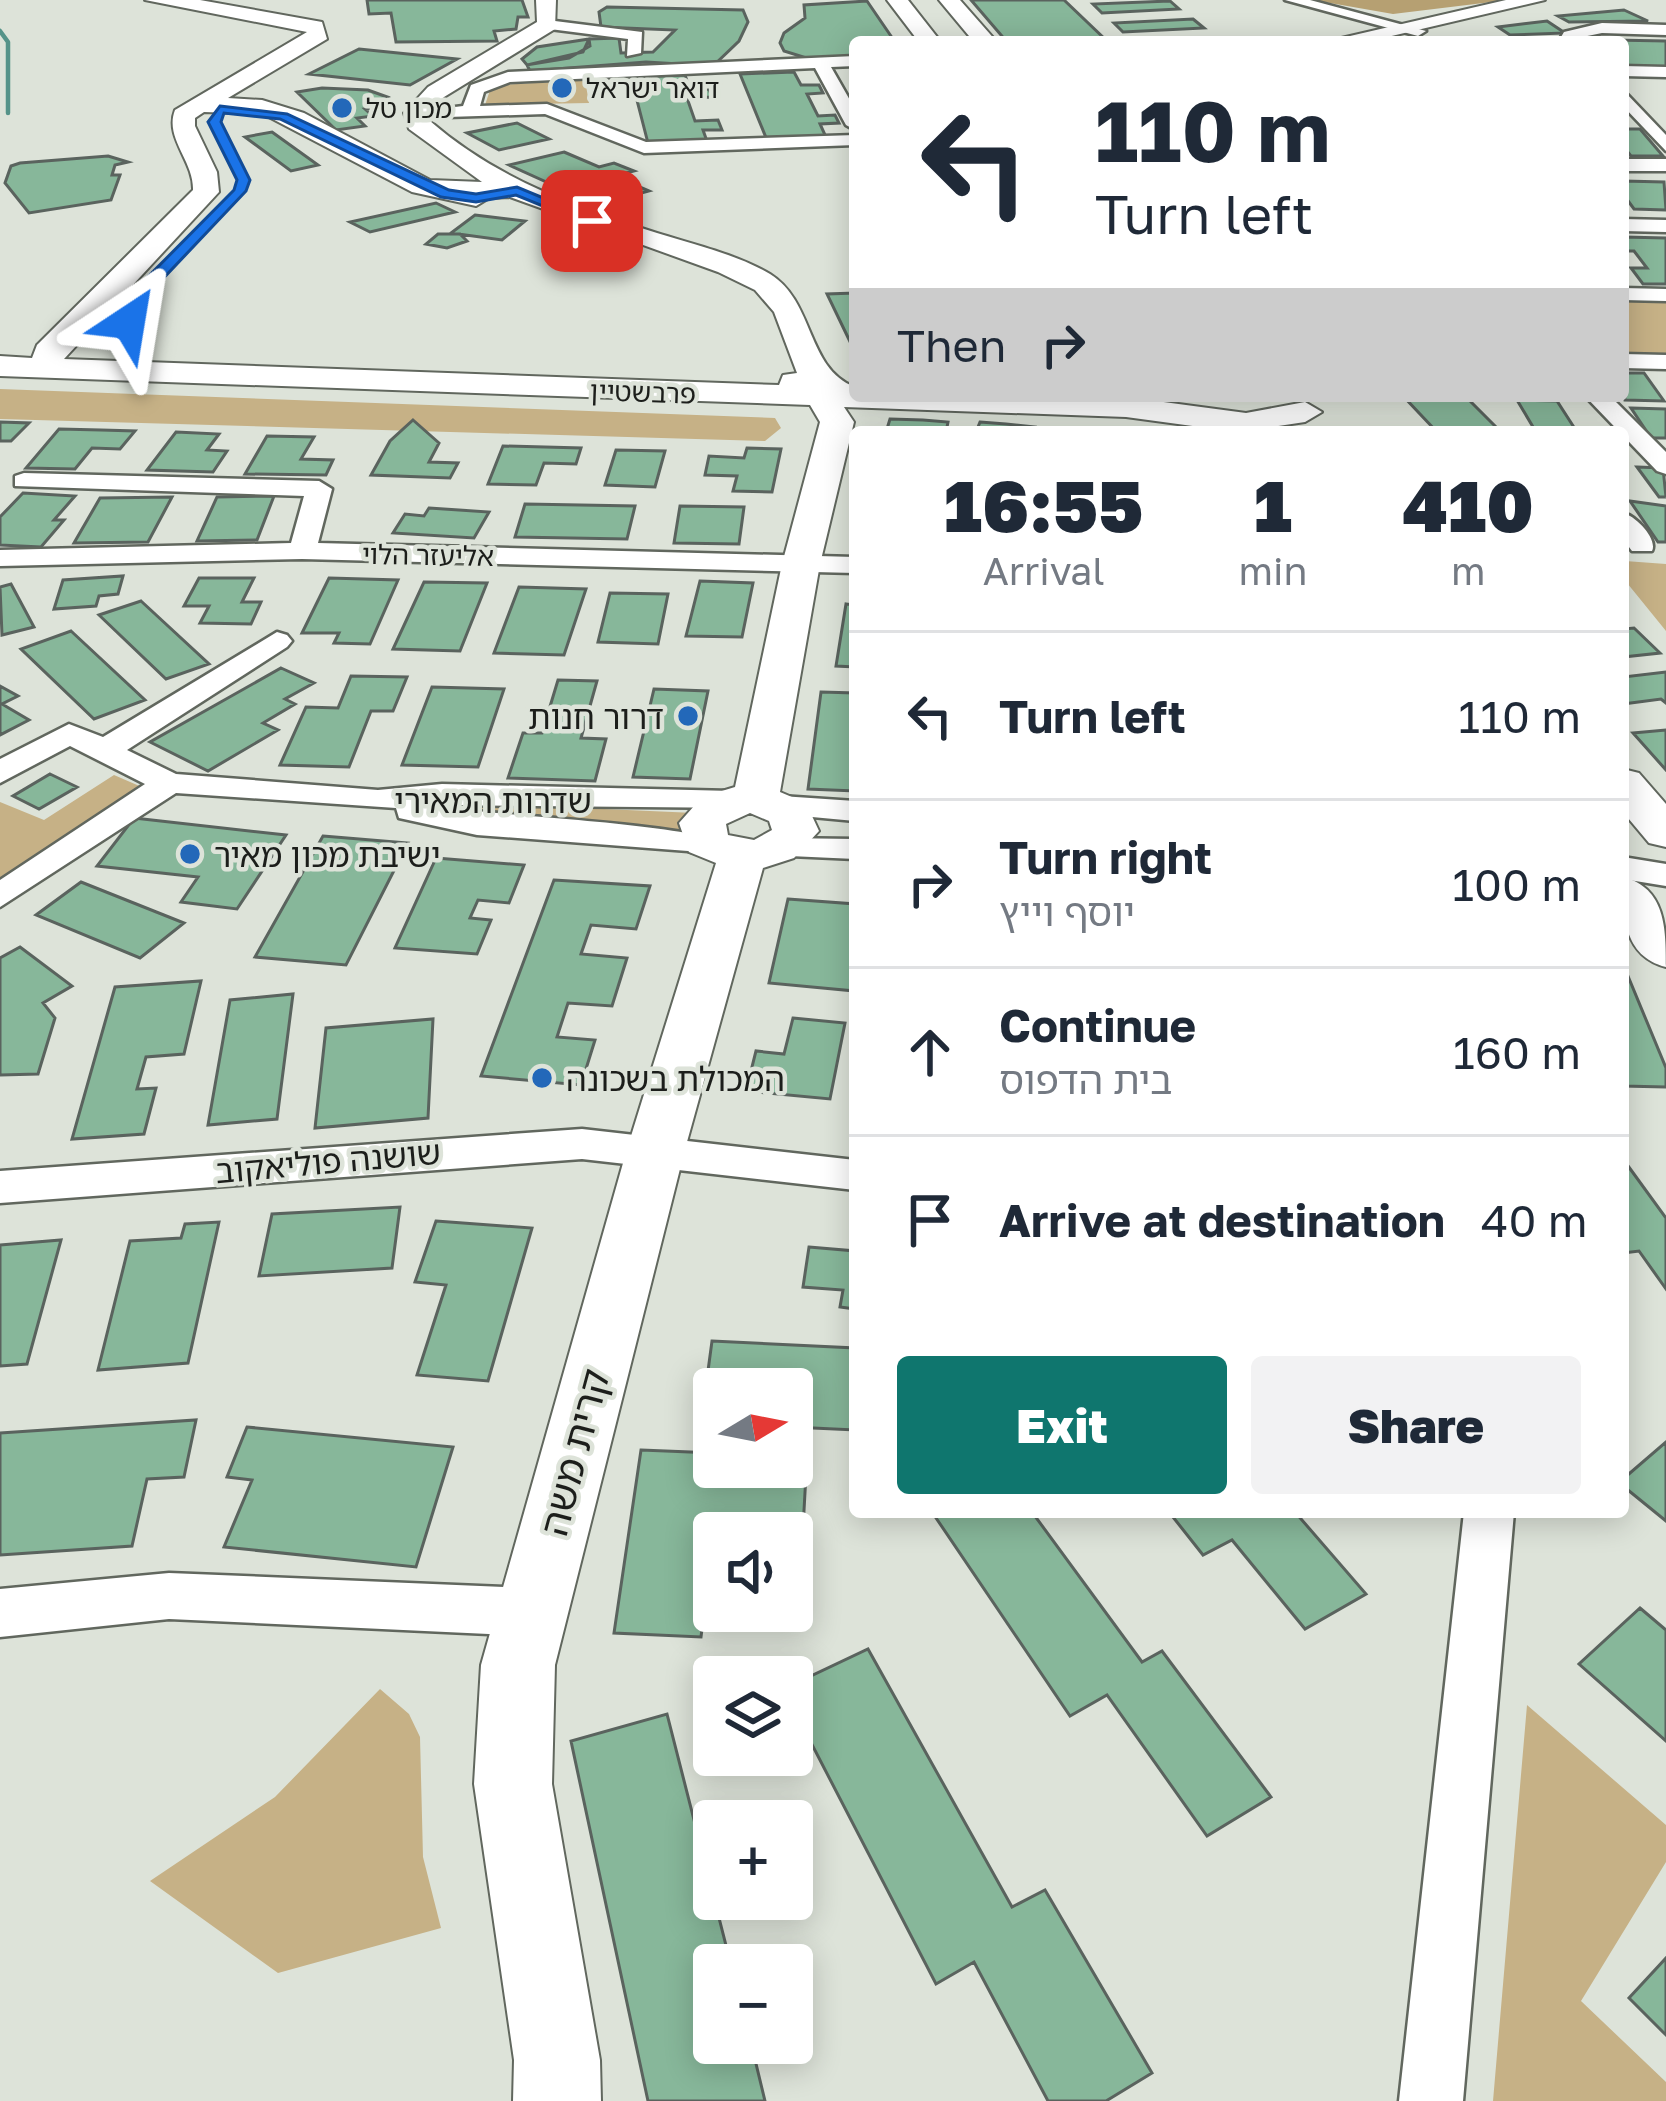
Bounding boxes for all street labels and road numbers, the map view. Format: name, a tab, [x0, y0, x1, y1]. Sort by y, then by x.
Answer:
street label: פרבשטיין	[589, 374, 697, 410]
street label: אליעזר הלוי	[362, 538, 494, 572]
street label: שדרות המאירי	[394, 781, 592, 820]
street label: שושנה פוליאקוב	[214, 1132, 442, 1190]
street label: קרית משה	[529, 1363, 619, 1541]

